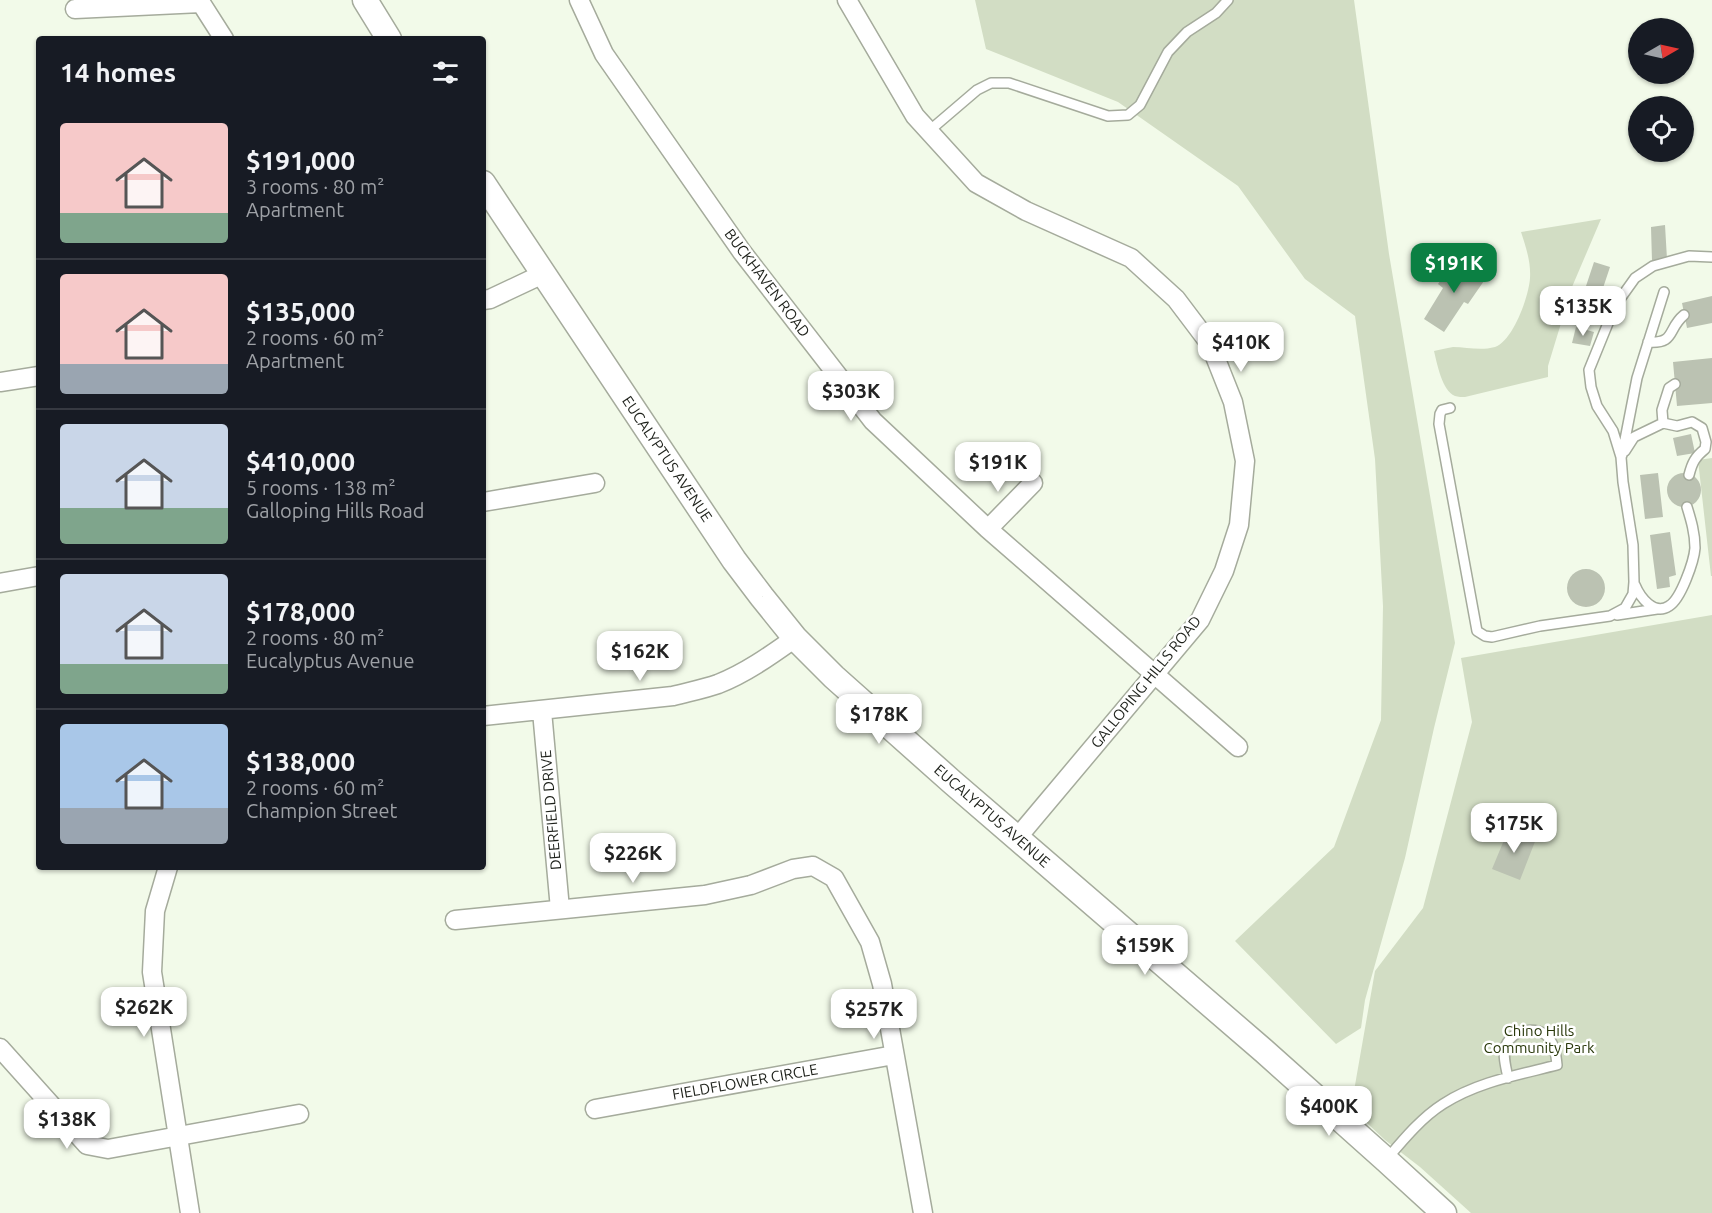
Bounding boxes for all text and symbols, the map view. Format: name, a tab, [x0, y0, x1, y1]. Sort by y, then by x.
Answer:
north arrow	[1628, 18, 1694, 84]
map controls	[1628, 18, 1694, 162]
icon: filters	[429, 56, 462, 89]
text: 14 homes	[60, 58, 176, 87]
button: locate	[1628, 96, 1694, 162]
text: $191,000	[246, 146, 355, 175]
icon: home	[108, 147, 180, 219]
text: 3 rooms · 80 m²	[246, 175, 384, 198]
text: Apartment	[246, 198, 344, 221]
street label: BUCKHAVEN ROAD	[721, 225, 814, 340]
pin: $191K	[1412, 243, 1496, 294]
text: $191K	[1425, 251, 1483, 274]
pin: $135K	[1541, 286, 1625, 337]
text: $135K	[1554, 294, 1612, 317]
text: $135,000	[246, 297, 355, 326]
icon: home	[108, 298, 180, 370]
pin: $410K	[1199, 322, 1283, 373]
text: 2 rooms · 60 m²	[246, 326, 384, 349]
text: $410K	[1212, 330, 1270, 353]
text: Apartment	[246, 349, 344, 372]
pin: $303K	[809, 371, 893, 422]
text: $303K	[822, 379, 880, 402]
street label: EUCALYPTUS AVENUE	[619, 393, 716, 525]
pin: $191K	[956, 442, 1040, 493]
text: $410,000	[246, 447, 355, 476]
icon: home	[108, 448, 180, 520]
text: $191K	[969, 450, 1027, 473]
text: 5 rooms · 138 m²	[246, 476, 396, 499]
text: Galloping Hills Road	[246, 499, 424, 522]
text: $178,000	[246, 597, 355, 626]
icon: home	[108, 598, 180, 670]
street label: GALLOPING HILLS ROAD	[1087, 612, 1204, 751]
text: 2 rooms · 80 m²	[246, 626, 384, 649]
pin: $162K	[598, 631, 682, 682]
text: $162K	[611, 639, 669, 662]
text: Eucalyptus Avenue	[246, 649, 415, 672]
pin: $178K	[837, 694, 921, 745]
text: $178K	[850, 702, 908, 725]
text: $138,000	[246, 747, 355, 776]
icon: home	[108, 748, 180, 820]
street label: DEERFIELD DRIVE	[537, 749, 564, 871]
street label: EUCALYPTUS AVENUE	[931, 761, 1054, 871]
text: 2 rooms · 60 m²	[246, 776, 384, 799]
text: Champion Street	[246, 799, 397, 822]
pin: $175K	[1472, 803, 1556, 854]
text: $175K	[1485, 811, 1543, 834]
pin: $226K	[591, 833, 675, 884]
text: $226K	[604, 841, 662, 864]
pin: $159K	[1103, 925, 1187, 976]
text: $159K	[1116, 933, 1174, 956]
pin: $262K	[102, 987, 186, 1038]
pin: $257K	[832, 989, 916, 1040]
text: $262K	[115, 995, 173, 1018]
text: $257K	[845, 997, 903, 1020]
park label: Chino Hills Community Park	[1483, 1022, 1595, 1056]
street label: FIELDFLOWER CIRCLE	[671, 1060, 819, 1103]
pin: $400K	[1287, 1086, 1371, 1137]
text: $400K	[1300, 1094, 1358, 1117]
pin: $138K	[25, 1099, 109, 1150]
text: $138K	[38, 1107, 96, 1130]

